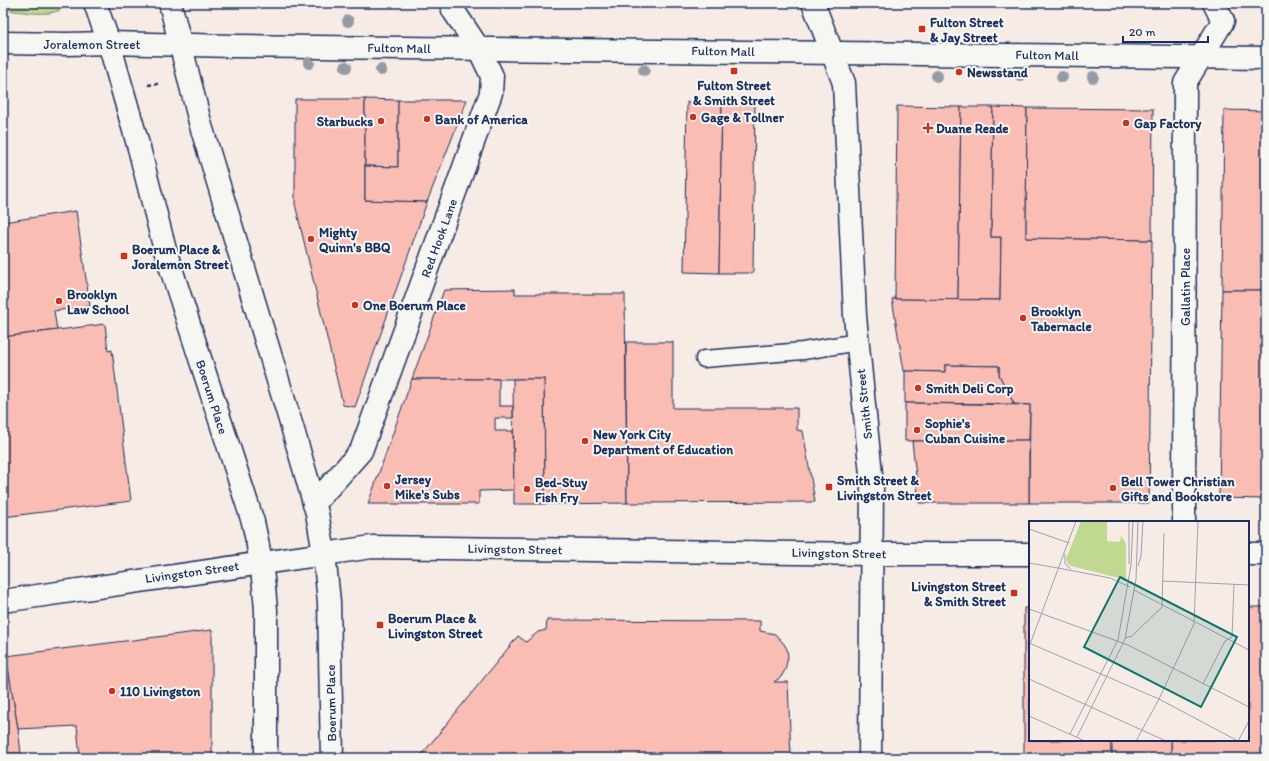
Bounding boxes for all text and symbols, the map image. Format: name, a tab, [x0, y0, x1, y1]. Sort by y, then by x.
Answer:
place label: Fulton Street & Jay Street	[930, 15, 1004, 46]
scale bar	[1123, 18, 1208, 44]
marker: Fulton Street & Jay Street	[917, 24, 927, 34]
text: 20 m	[1129, 25, 1156, 39]
street label: Joralemon Street	[44, 37, 140, 52]
street label: Fulton Mall	[367, 40, 431, 56]
street label: Fulton Mall	[691, 43, 755, 59]
street label: Fulton Mall	[1015, 47, 1079, 63]
place label: Newsstand	[967, 65, 1029, 80]
marker: Fulton Street & Smith Street	[729, 66, 739, 76]
marker: Newsstand	[954, 67, 964, 77]
place label: Fulton Street & Smith Street	[693, 78, 775, 108]
place label: Gage & Tollner	[701, 110, 785, 126]
place label: Bank of America	[435, 112, 528, 127]
marker: Gage & Tollner	[688, 112, 698, 122]
place label: Starbucks	[317, 114, 373, 129]
marker: Bank of America	[422, 114, 432, 124]
marker: Starbucks	[376, 116, 386, 126]
place label: Gap Factory	[1134, 116, 1202, 132]
marker: Gap Factory	[1121, 118, 1131, 128]
place label: Duane Reade	[936, 121, 1009, 136]
marker: Duane Reade	[923, 123, 933, 133]
street label: Red Hook Lane	[418, 197, 460, 279]
place label: Mighty Quinn's BBQ	[319, 225, 391, 255]
marker: Mighty Quinn's BBQ	[306, 234, 316, 244]
place label: Boerum Place & Joralemon Street	[131, 242, 229, 272]
street label: Gallatin Place	[1178, 248, 1193, 326]
marker: Boerum Place & Joralemon Street	[119, 251, 129, 261]
place label: Brooklyn Law School	[67, 287, 129, 317]
marker: Brooklyn Law School	[54, 296, 64, 306]
place label: One Boerum Place	[363, 298, 466, 313]
marker: One Boerum Place	[350, 300, 360, 310]
place label: Brooklyn Tabernacle	[1030, 304, 1092, 334]
marker: Brooklyn Tabernacle	[1018, 313, 1028, 323]
street label: Boerum Place	[193, 358, 231, 436]
street label: Smith Street	[853, 368, 875, 440]
place label: Smith Deli Corp	[926, 381, 1013, 397]
marker: Smith Deli Corp	[913, 383, 923, 393]
place label: Sophie's Cuban Cuisine	[925, 416, 1005, 446]
marker: Sophie's Cuban Cuisine	[912, 425, 922, 435]
place label: New York City Department of Education	[593, 427, 734, 458]
marker: New York City Department of Education	[580, 436, 590, 446]
place label: Jersey Mike's Subs	[394, 472, 460, 502]
place label: Smith Street & Livingston Street	[837, 473, 932, 504]
place label: Bell Tower Christian Gifts and Bookstore	[1121, 474, 1235, 504]
place label: Bed-Stuy Fish Fry	[535, 475, 588, 506]
marker: Jersey Mike's Subs	[382, 481, 392, 491]
marker: Smith Street & Livingston Street	[824, 482, 834, 492]
marker: Bell Tower Christian Gifts and Bookstore	[1108, 483, 1118, 493]
marker: Bed-Stuy Fish Fry	[522, 484, 532, 494]
inset map	[1029, 521, 1249, 741]
street label: Livingston Street	[468, 541, 563, 557]
street label: Livingston Street	[792, 545, 887, 561]
street label: Livingston Street	[144, 558, 240, 586]
place label: Livingston Street & Smith Street	[911, 579, 1006, 609]
marker: Livingston Street & Smith Street	[1009, 588, 1019, 598]
place label: Boerum Place & Livingston Street	[388, 611, 483, 642]
marker: Boerum Place & Livingston Street	[375, 620, 385, 630]
street label: Boerum Place	[323, 664, 339, 742]
place label: 110 Livingston	[120, 684, 201, 700]
marker: 110 Livingston	[107, 686, 117, 696]

